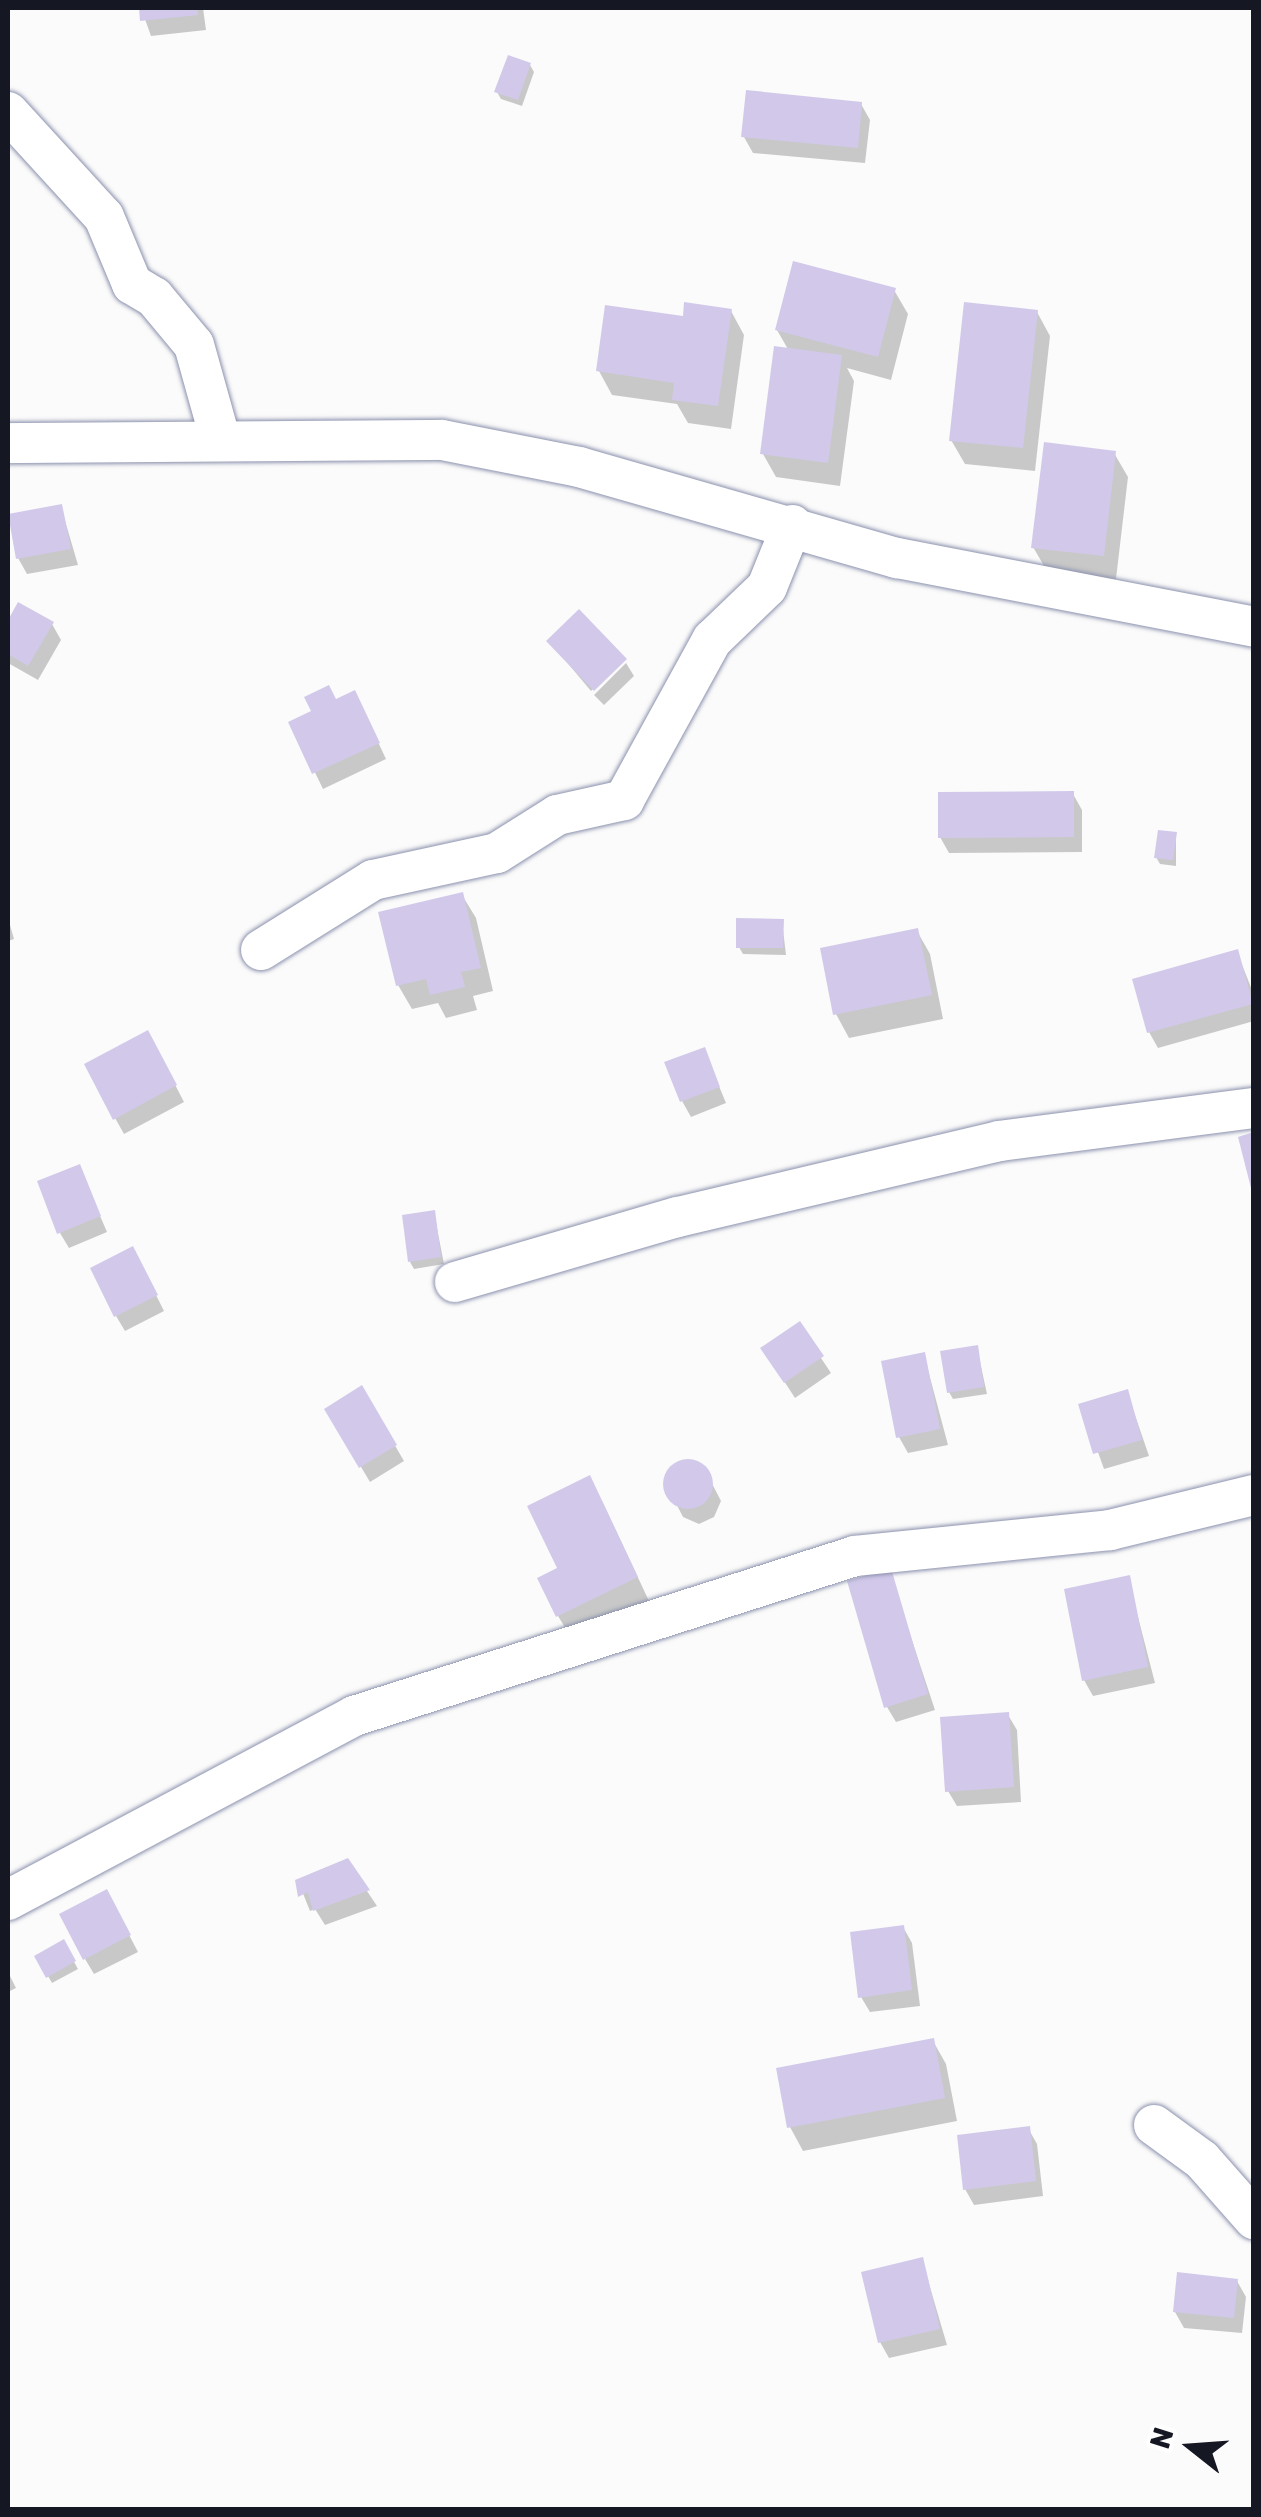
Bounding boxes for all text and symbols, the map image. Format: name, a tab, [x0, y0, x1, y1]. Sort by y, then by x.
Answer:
north arrow	[1141, 2397, 1241, 2497]
text: N	[1143, 2424, 1181, 2453]

